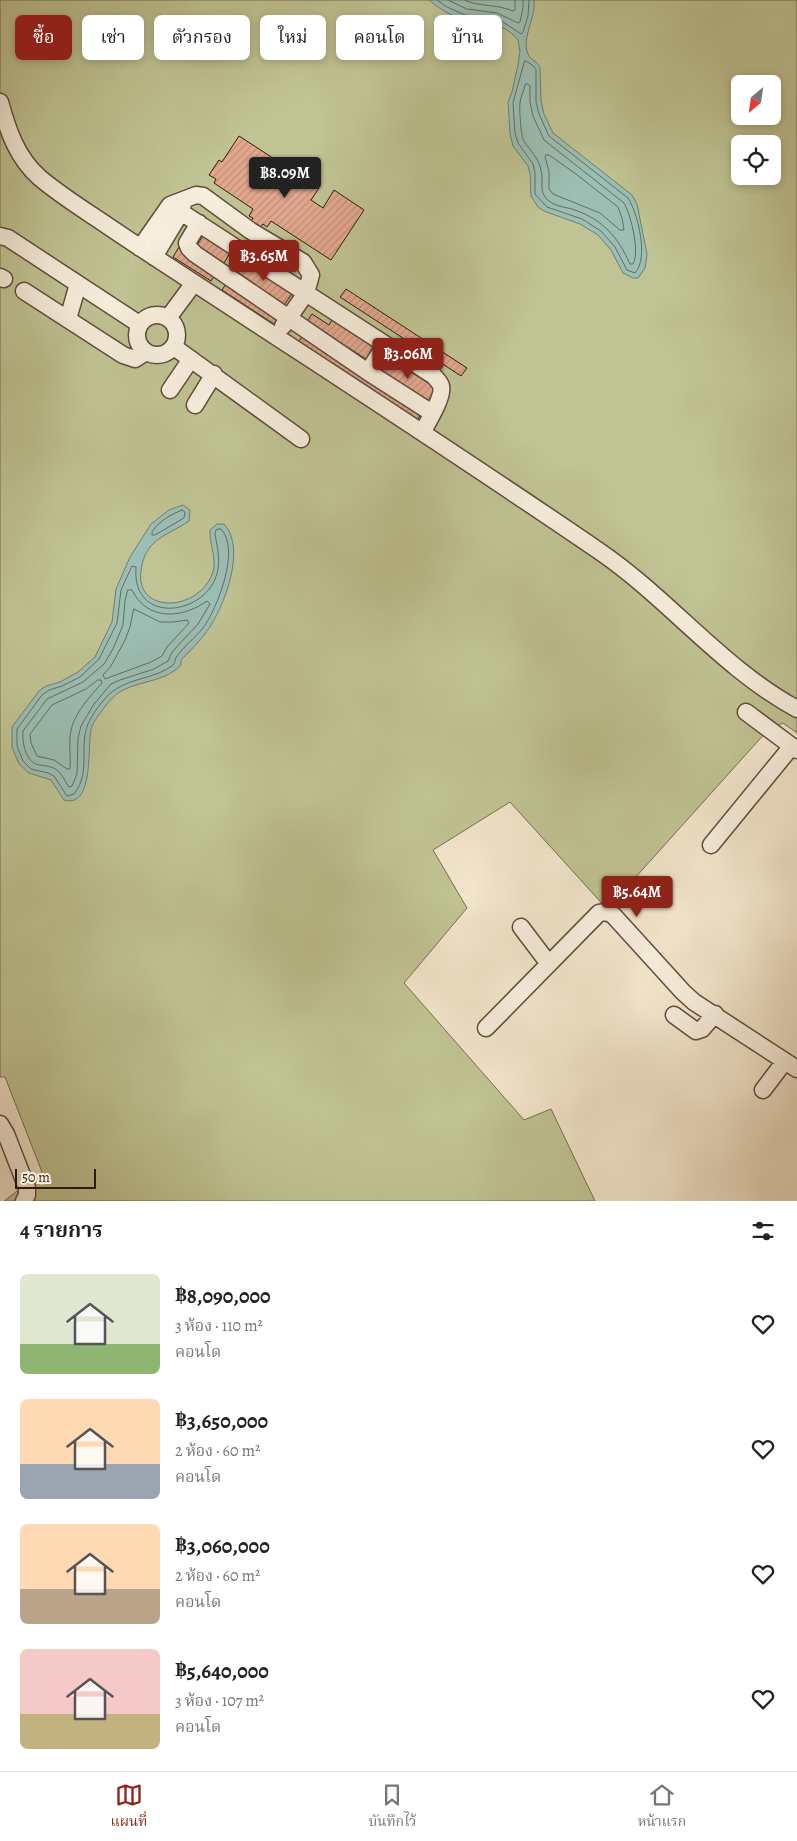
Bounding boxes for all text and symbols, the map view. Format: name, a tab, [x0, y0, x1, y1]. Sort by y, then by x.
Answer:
chip: ซื้อ	[15, 15, 72, 60]
chip: เช่า	[82, 15, 144, 60]
chip: ตัวกรอง	[154, 15, 250, 60]
chip: ใหม่	[260, 15, 326, 60]
chip: คอนโด	[336, 15, 424, 60]
chip: บ้าน	[434, 15, 502, 60]
north arrow	[731, 75, 781, 125]
map controls	[731, 75, 781, 185]
button: locate	[731, 135, 781, 185]
pin: ฿8.09M	[244, 156, 326, 199]
text: ฿8.09M	[260, 162, 310, 184]
pin: ฿3.65M	[223, 240, 305, 282]
text: ฿3.65M	[240, 245, 288, 267]
pin: ฿3.06M	[367, 338, 449, 380]
text: ฿3.06M	[383, 343, 433, 365]
pin: ฿5.64M	[596, 876, 678, 918]
text: ฿5.64M	[613, 881, 661, 903]
scale bar	[15, 1166, 96, 1189]
text: 50 m	[22, 1168, 50, 1187]
text: 4 รายการ	[20, 1216, 103, 1244]
icon: filters	[749, 1217, 777, 1245]
text: ฿8,090,000	[175, 1282, 271, 1310]
icon: home	[60, 1294, 120, 1354]
icon: heart	[749, 1310, 777, 1338]
text: 3 ห้อง · 110 m²	[175, 1315, 263, 1337]
text: คอนโด	[175, 1341, 221, 1363]
text: ฿3,650,000	[175, 1407, 268, 1435]
icon: home	[60, 1419, 120, 1479]
icon: heart	[749, 1435, 777, 1463]
text: 2 ห้อง · 60 m²	[175, 1440, 260, 1462]
text: คอนโด	[175, 1466, 221, 1488]
text: ฿3,060,000	[175, 1532, 270, 1560]
icon: home	[60, 1544, 120, 1604]
icon: heart	[749, 1560, 777, 1588]
text: 2 ห้อง · 60 m²	[175, 1565, 260, 1587]
text: คอนโด	[175, 1591, 221, 1613]
text: ฿5,640,000	[175, 1657, 269, 1685]
icon: home	[60, 1669, 120, 1729]
icon: heart	[749, 1685, 777, 1713]
text: 3 ห้อง · 107 m²	[175, 1690, 264, 1712]
text: คอนโด	[175, 1716, 221, 1738]
tab: แผนที่	[111, 1781, 147, 1833]
tab: บันทึกไว้	[368, 1781, 416, 1833]
tab: หน้าแรก	[637, 1781, 686, 1833]

